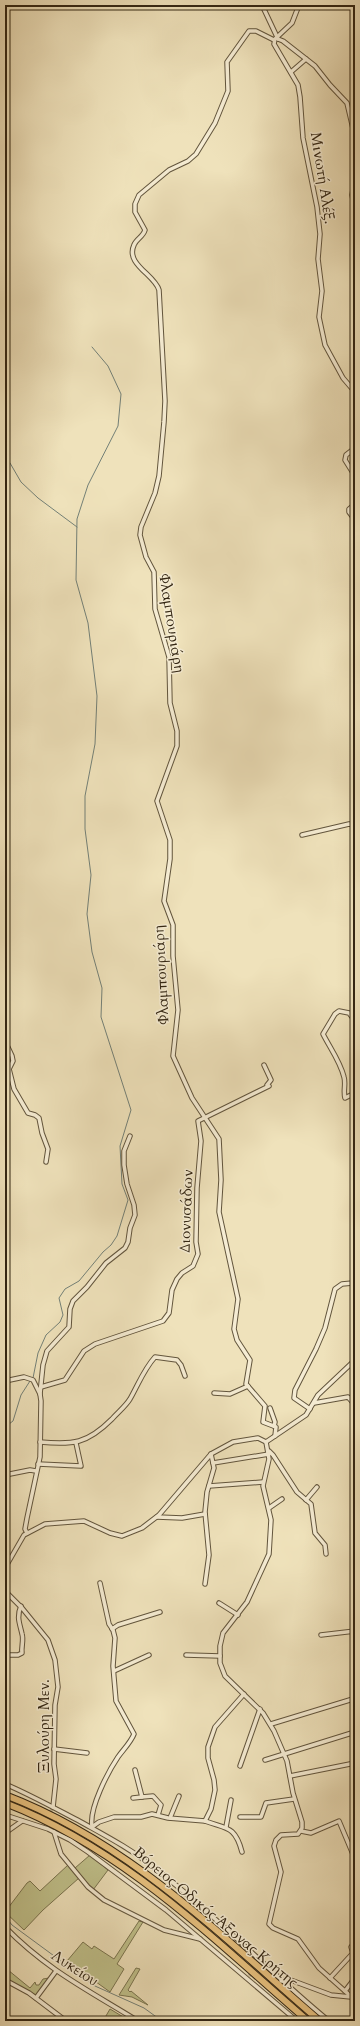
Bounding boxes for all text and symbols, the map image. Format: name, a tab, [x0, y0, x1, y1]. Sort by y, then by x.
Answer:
street label: Μινωτή Αλέξ.	[306, 131, 340, 225]
street label: Φλαμπουριάρη	[154, 572, 190, 674]
street label: Φλαμπουριάρη	[148, 925, 174, 1025]
street label: Διονυσάδων	[175, 1169, 197, 1253]
street label: Ξυλούρη Μεν.	[34, 1679, 54, 1773]
street label: Βόρειος Οδικός Άξονας Κρήτης	[129, 1842, 303, 1992]
street label: Λυκείου	[47, 1945, 103, 1991]

